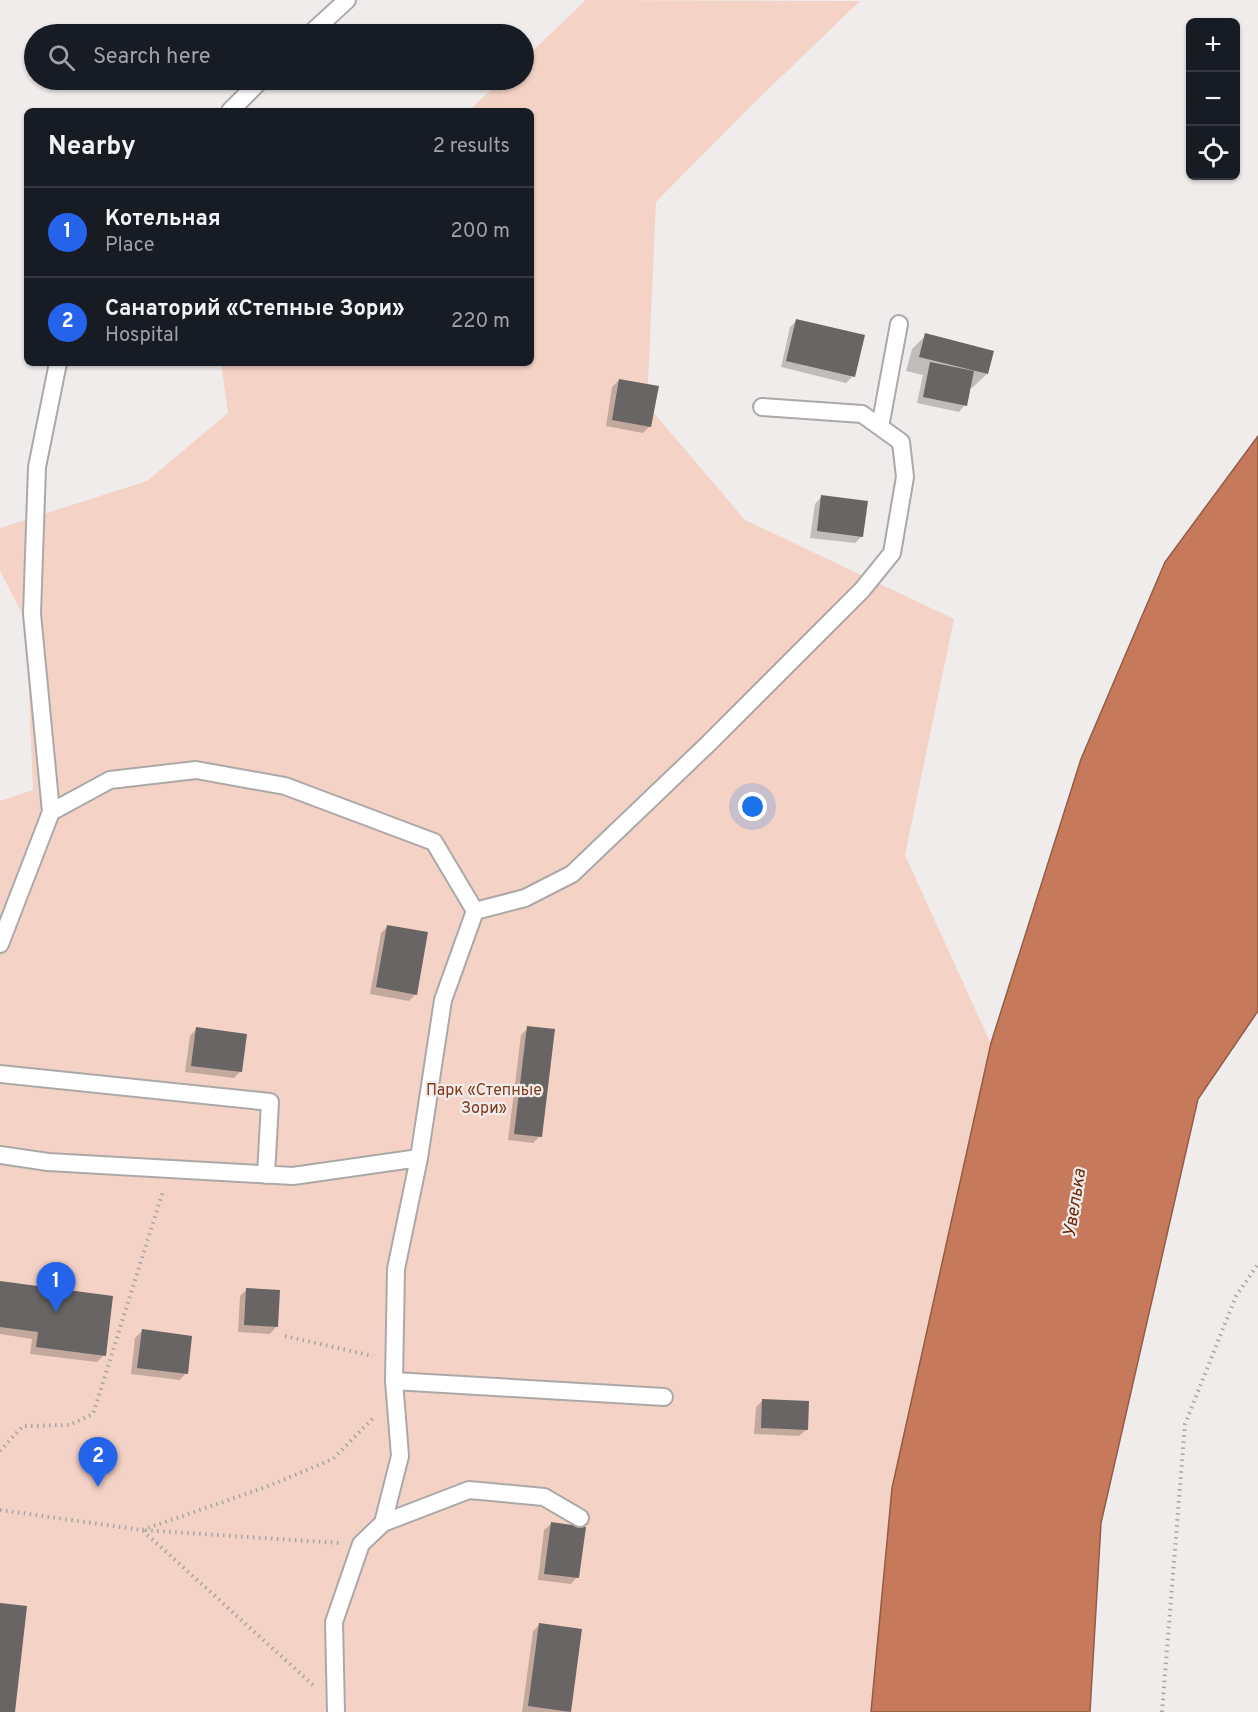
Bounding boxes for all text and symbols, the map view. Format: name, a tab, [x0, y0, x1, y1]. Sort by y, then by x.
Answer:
map controls	[1186, 18, 1240, 180]
button: +	[1186, 18, 1240, 72]
search box	[24, 24, 534, 90]
icon: search	[45, 41, 78, 74]
text: Search here	[93, 44, 211, 71]
button: −	[1186, 72, 1240, 126]
button: locate	[1186, 126, 1240, 180]
text: Nearby	[48, 131, 136, 164]
text: 2 results	[433, 134, 510, 160]
text: Котельная	[105, 206, 221, 233]
text: 1	[64, 219, 72, 245]
text: 200 m	[451, 219, 510, 245]
text: Place	[105, 233, 155, 259]
text: Санаторий «Степные Зори»	[105, 296, 405, 323]
text: 2	[61, 309, 74, 335]
text: 220 m	[451, 309, 510, 335]
text: Hospital	[105, 323, 179, 349]
your location	[738, 792, 767, 821]
park label: Парк «Степные Зори»	[426, 1081, 542, 1119]
water label: Увелька	[1059, 1167, 1092, 1239]
pin: 1	[36, 1262, 76, 1312]
pin: 2	[78, 1438, 118, 1487]

